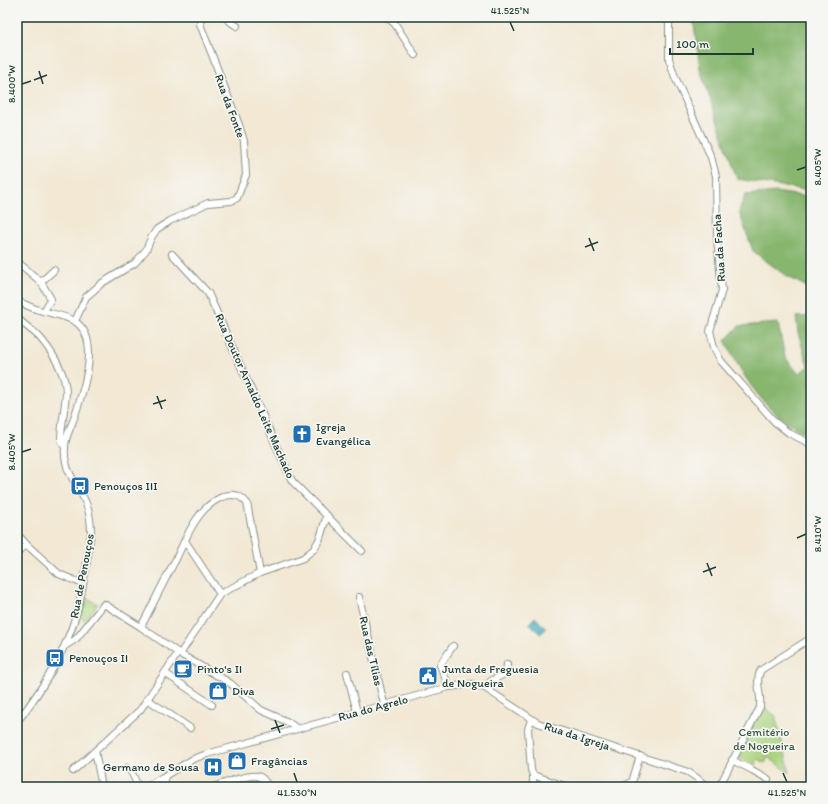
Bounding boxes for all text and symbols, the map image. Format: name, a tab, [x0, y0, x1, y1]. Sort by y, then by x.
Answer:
text: 41.525°N	[491, 4, 530, 17]
scale bar	[670, 30, 753, 56]
text: 100 m	[676, 37, 709, 51]
text: 8.400°W	[5, 65, 18, 103]
street label: Rua da Fonte	[212, 72, 248, 140]
text: 8.405°W	[811, 148, 824, 185]
street label: Rua da Facha	[710, 214, 728, 282]
street label: Rua Doutor Arnaldo Leite Machado	[212, 311, 298, 481]
place label: Igreja Evangélica	[316, 420, 371, 448]
church icon: Igreja Evangélica	[291, 423, 313, 445]
text: 8.405°W	[5, 433, 18, 470]
bus stop icon: Penouços III	[69, 475, 91, 497]
place label: Penouços III	[94, 479, 158, 493]
text: 8.410°W	[811, 515, 824, 552]
street label: Rua de Penouços	[67, 532, 97, 620]
street label: Rua das Tílias	[356, 615, 386, 687]
bus stop icon: Penouços II	[44, 647, 66, 669]
place label: Penouços II	[69, 651, 128, 665]
cafe icon: Pinto's II	[172, 658, 194, 680]
place label: Pinto's II	[197, 662, 242, 676]
place label: Junta de Freguesia de Nogueira	[442, 662, 539, 690]
public building icon: Junta de Freguesia de Nogueira	[417, 665, 439, 687]
shop icon: Diva	[207, 680, 229, 702]
place label: Diva	[232, 684, 255, 698]
street label: Rua do Agrelo	[337, 692, 409, 724]
street label: Rua da Igreja	[543, 719, 612, 753]
park label: Cemitério de Nogueira	[733, 725, 796, 753]
shop icon: Fragâncias	[226, 750, 248, 772]
place label: Fragâncias	[251, 754, 308, 768]
hospital icon: Germano de Sousa	[202, 756, 224, 778]
place label: Germano de Sousa	[103, 760, 200, 774]
text: 41.530°N	[277, 786, 317, 799]
text: 41.525°N	[768, 786, 807, 799]

